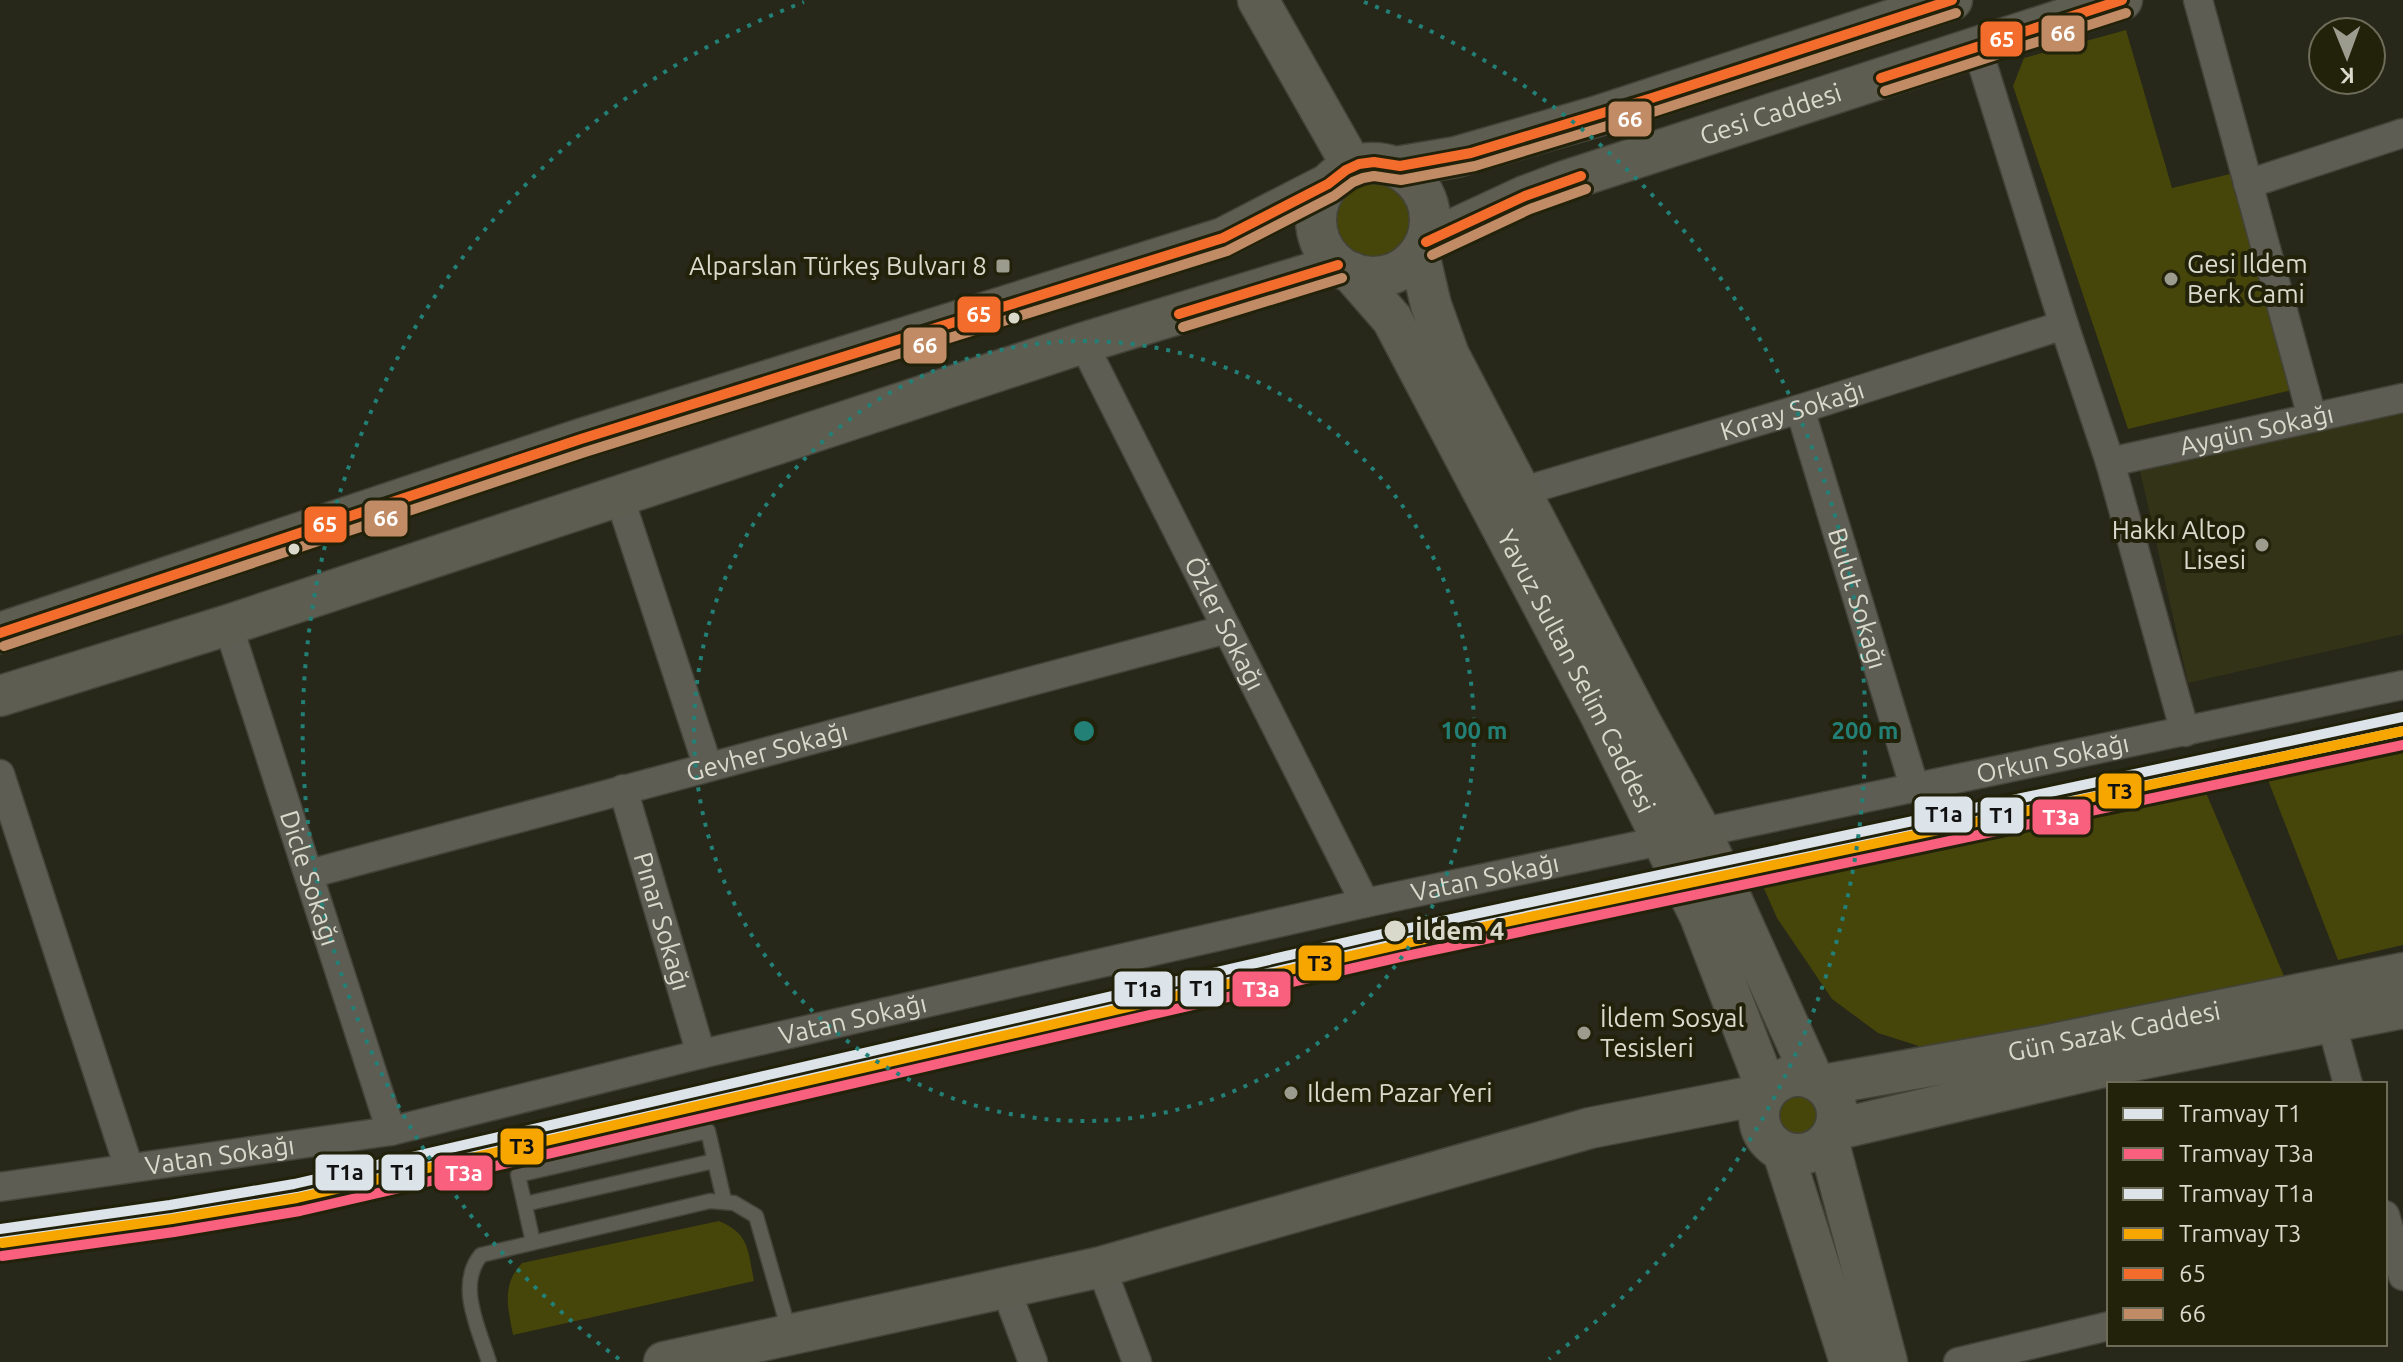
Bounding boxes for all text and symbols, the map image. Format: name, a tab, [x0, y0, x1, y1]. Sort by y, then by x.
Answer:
line badge: 66	[2040, 14, 2086, 53]
north arrow	[2307, 16, 2387, 96]
line badge: 65	[1979, 20, 2024, 58]
text: 66	[2051, 20, 2075, 45]
text: 65	[1990, 26, 2014, 51]
text: K	[2339, 64, 2355, 89]
street label: Gesi Caddesi	[1696, 77, 1845, 150]
line badge: 66	[1607, 100, 1653, 138]
text: 66	[1618, 106, 1642, 131]
place label: Gesi Ildem Berk Cami	[2187, 249, 2308, 308]
place label: Alparslan Türkeş Bulvarı 8	[689, 251, 987, 280]
marker: Alparslan Türkeş Bulvarı 8	[994, 257, 1012, 275]
marker: Gesi Ildem Berk Cami	[2162, 270, 2180, 288]
line badge: 65	[956, 295, 1002, 334]
text: 65	[967, 301, 991, 326]
unlabelled marker	[1006, 310, 1022, 326]
line badge: 66	[902, 326, 948, 365]
text: 66	[913, 332, 937, 357]
street label: Koray Sokağı	[1717, 375, 1868, 446]
street label: Aygün Sokağı	[2177, 399, 2336, 460]
line badge: 66	[363, 499, 409, 538]
line badge: 65	[303, 505, 348, 544]
text: 66	[374, 505, 398, 530]
text: 65	[313, 511, 337, 536]
place label: Hakkı Altop Lisesi	[2112, 515, 2246, 574]
street label: Bulut Sokağı	[1823, 524, 1893, 672]
street label: Yavuz Sultan Selim Caddesi	[1492, 525, 1661, 817]
marker: Hakkı Altop Lisesi	[2253, 536, 2271, 554]
unlabelled marker	[286, 541, 302, 557]
street label: Özler Sokağı	[1179, 552, 1270, 695]
street label: Gevher Sokağı	[683, 716, 851, 787]
centre of rings	[1070, 717, 1098, 745]
text: 100 m	[1441, 717, 1507, 744]
text: 200 m	[1832, 717, 1898, 744]
street label: Orkun Sokağı	[1973, 728, 2132, 788]
line badge: T3	[2097, 772, 2143, 810]
text: T3	[2107, 778, 2133, 803]
line badge: T1a	[1913, 795, 1974, 834]
line badge: T1	[1979, 796, 2025, 835]
line badge: T3a	[2031, 798, 2092, 836]
text: T1a	[1925, 801, 1963, 826]
text: T1	[1989, 802, 2015, 827]
text: T3a	[2042, 804, 2080, 829]
street label: Dicle Sokağı	[275, 807, 345, 949]
street label: Vatan Sokağı	[1408, 848, 1562, 907]
street label: Pınar Sokağı	[628, 849, 696, 994]
place label: İldem 4	[1415, 916, 1505, 945]
marker: İldem 4	[1382, 918, 1408, 944]
line badge: T3	[1297, 944, 1343, 982]
text: T3	[1307, 950, 1333, 975]
line badge: T1	[1179, 969, 1225, 1008]
line badge: T1a	[1113, 970, 1174, 1008]
line badge: T3a	[1231, 970, 1292, 1008]
text: T1	[1189, 975, 1215, 1000]
text: T1a	[1124, 976, 1162, 1001]
text: T3a	[1242, 976, 1280, 1001]
street label: Vatan Sokağı	[776, 988, 929, 1050]
street label: Gün Sazak Caddesi	[2005, 995, 2223, 1066]
place label: İldem Sosyal Tesisleri	[1600, 1003, 1744, 1062]
marker: İldem Sosyal Tesisleri	[1575, 1024, 1593, 1042]
place label: Ildem Pazar Yeri	[1307, 1078, 1493, 1107]
legend	[2107, 1082, 2387, 1346]
marker: Ildem Pazar Yeri	[1282, 1084, 1300, 1102]
text: Tramvay T1	[2179, 1100, 2302, 1127]
line badge: T3	[499, 1127, 545, 1166]
street label: Vatan Sokağı	[143, 1130, 296, 1180]
text: T3	[509, 1133, 535, 1158]
text: Tramvay T3a	[2179, 1140, 2314, 1167]
line badge: T1a	[314, 1153, 375, 1192]
line badge: T1	[380, 1153, 426, 1192]
line badge: T3a	[433, 1154, 494, 1192]
text: T1a	[326, 1159, 364, 1184]
text: T1	[390, 1159, 416, 1184]
text: T3a	[445, 1160, 483, 1185]
text: Tramvay T1a	[2179, 1180, 2314, 1207]
text: Tramvay T3	[2179, 1220, 2302, 1247]
text: 65	[2179, 1260, 2206, 1287]
text: 66	[2179, 1300, 2206, 1327]

